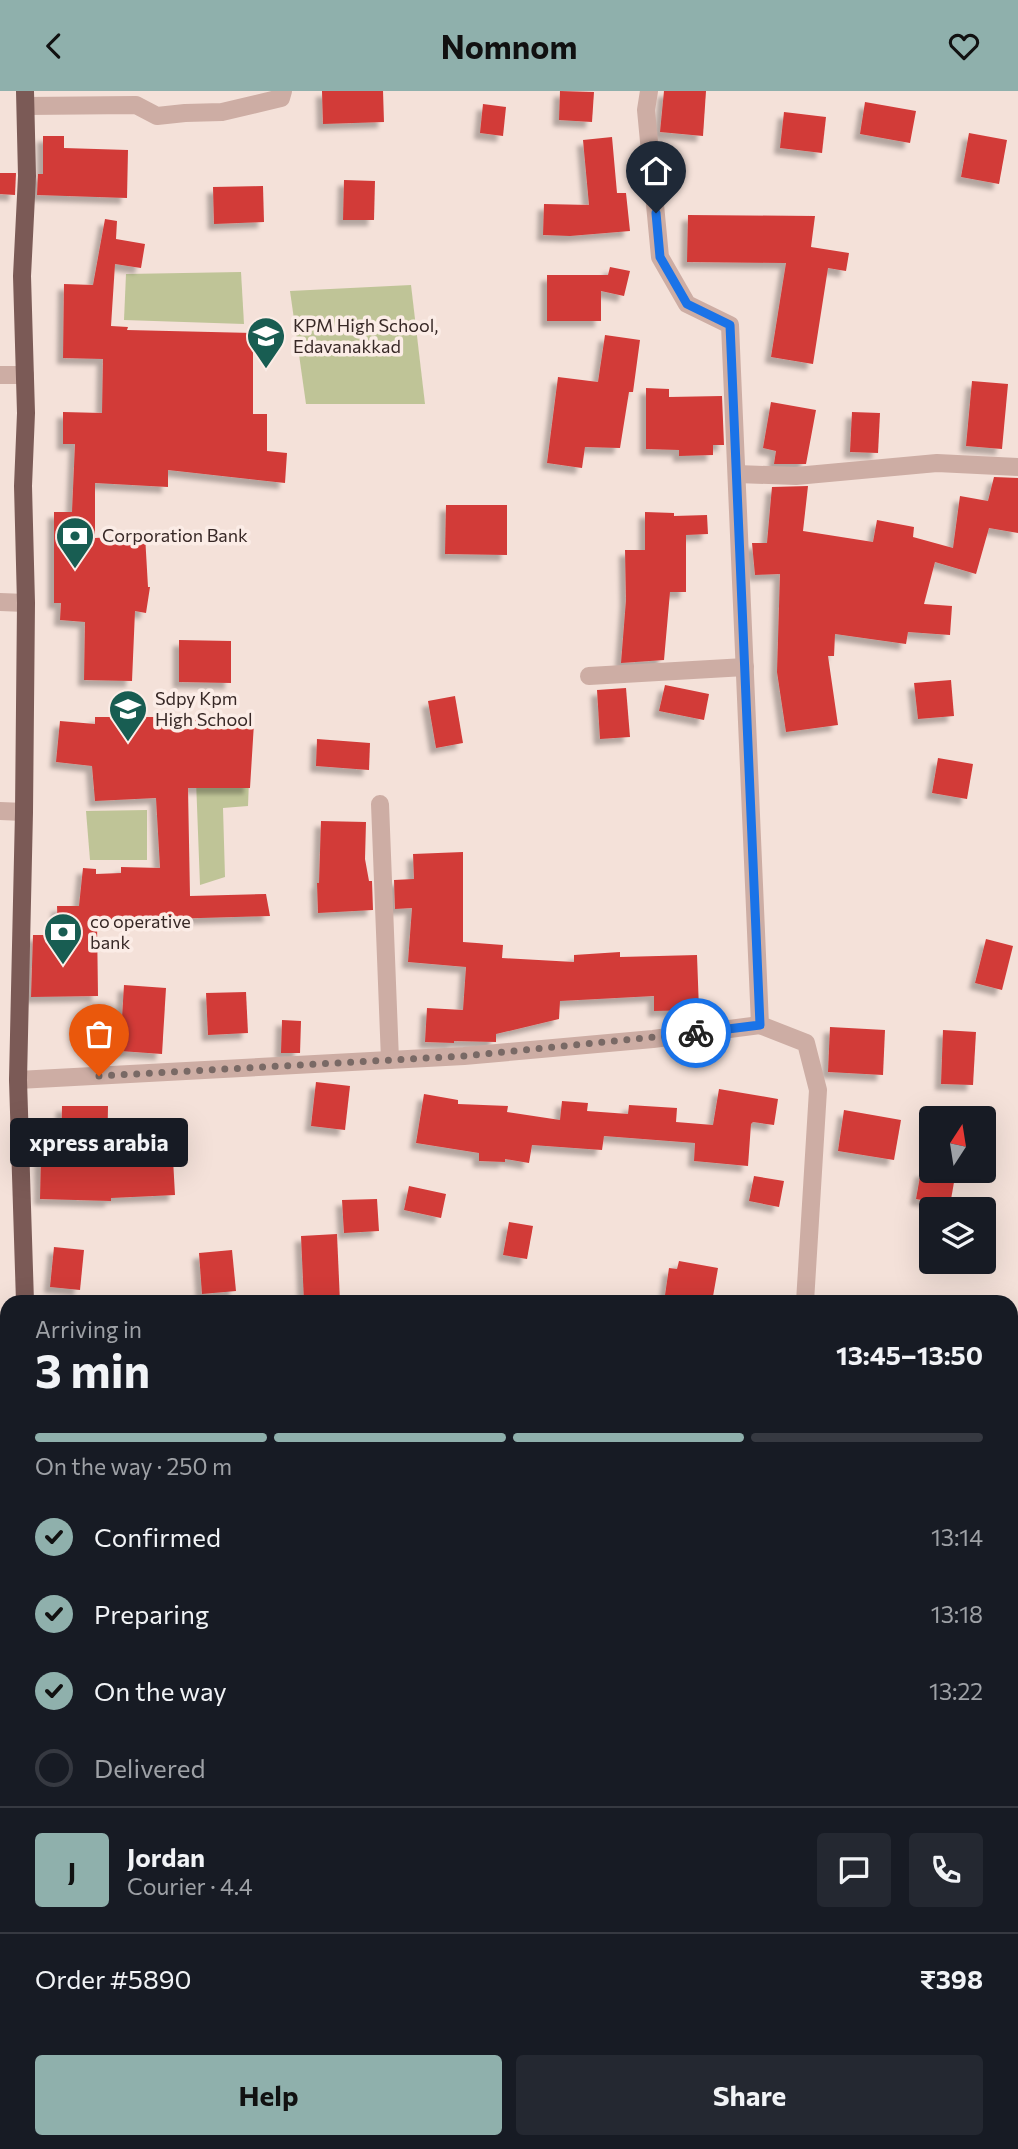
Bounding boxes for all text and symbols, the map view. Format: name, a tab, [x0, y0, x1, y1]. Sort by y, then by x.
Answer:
text: Nomnom	[441, 26, 577, 66]
icon: back	[35, 27, 73, 65]
icon: heart	[945, 27, 983, 65]
pin	[626, 141, 686, 213]
icon: home	[637, 152, 675, 190]
place label: KPM High School, Edavanakkad	[293, 314, 438, 357]
school or university icon: KPM High School, Edavanakkad	[245, 315, 287, 370]
bank icon: Corporation Bank	[54, 515, 96, 570]
place label: Corporation Bank	[102, 524, 248, 546]
place label: Sdpy Kpm High School	[155, 687, 253, 730]
school or university icon: Sdpy Kpm High School	[107, 688, 149, 743]
place label: co operative bank	[90, 910, 191, 953]
bank icon: co operative bank	[42, 911, 84, 966]
courier	[661, 998, 731, 1068]
pin	[69, 1004, 129, 1076]
icon: bike	[677, 1014, 715, 1052]
icon: bag	[80, 1015, 118, 1053]
north arrow	[919, 1106, 996, 1183]
map controls	[919, 1106, 996, 1274]
callout: xpress arabia	[10, 1118, 188, 1167]
text: xpress arabia	[29, 1128, 169, 1156]
button: layers	[919, 1197, 996, 1274]
text: Arriving in	[35, 1315, 142, 1343]
text: 13:45–13:50	[836, 1339, 983, 1370]
text: 3 min	[35, 1341, 150, 1397]
text: On the way · 250 m	[35, 1452, 232, 1480]
icon: check	[35, 1518, 73, 1556]
text: Confirmed	[94, 1521, 221, 1552]
text: 13:14	[931, 1523, 983, 1551]
icon: check	[35, 1595, 73, 1633]
text: Preparing	[94, 1598, 209, 1629]
text: 13:18	[931, 1600, 983, 1628]
icon: check	[35, 1672, 73, 1710]
text: On the way	[94, 1675, 227, 1706]
text: 13:22	[929, 1677, 983, 1705]
text: Delivered	[94, 1752, 205, 1783]
button: chat	[817, 1833, 891, 1907]
button: phone	[909, 1833, 983, 1907]
text: Jordan	[127, 1841, 205, 1872]
text: J	[68, 1855, 76, 1886]
text: Courier · 4.4	[127, 1872, 253, 1900]
text: Order #5890	[35, 1963, 192, 1994]
text: ₹398	[920, 1963, 983, 1994]
button: Help	[35, 2055, 502, 2135]
button: Share	[516, 2055, 983, 2135]

